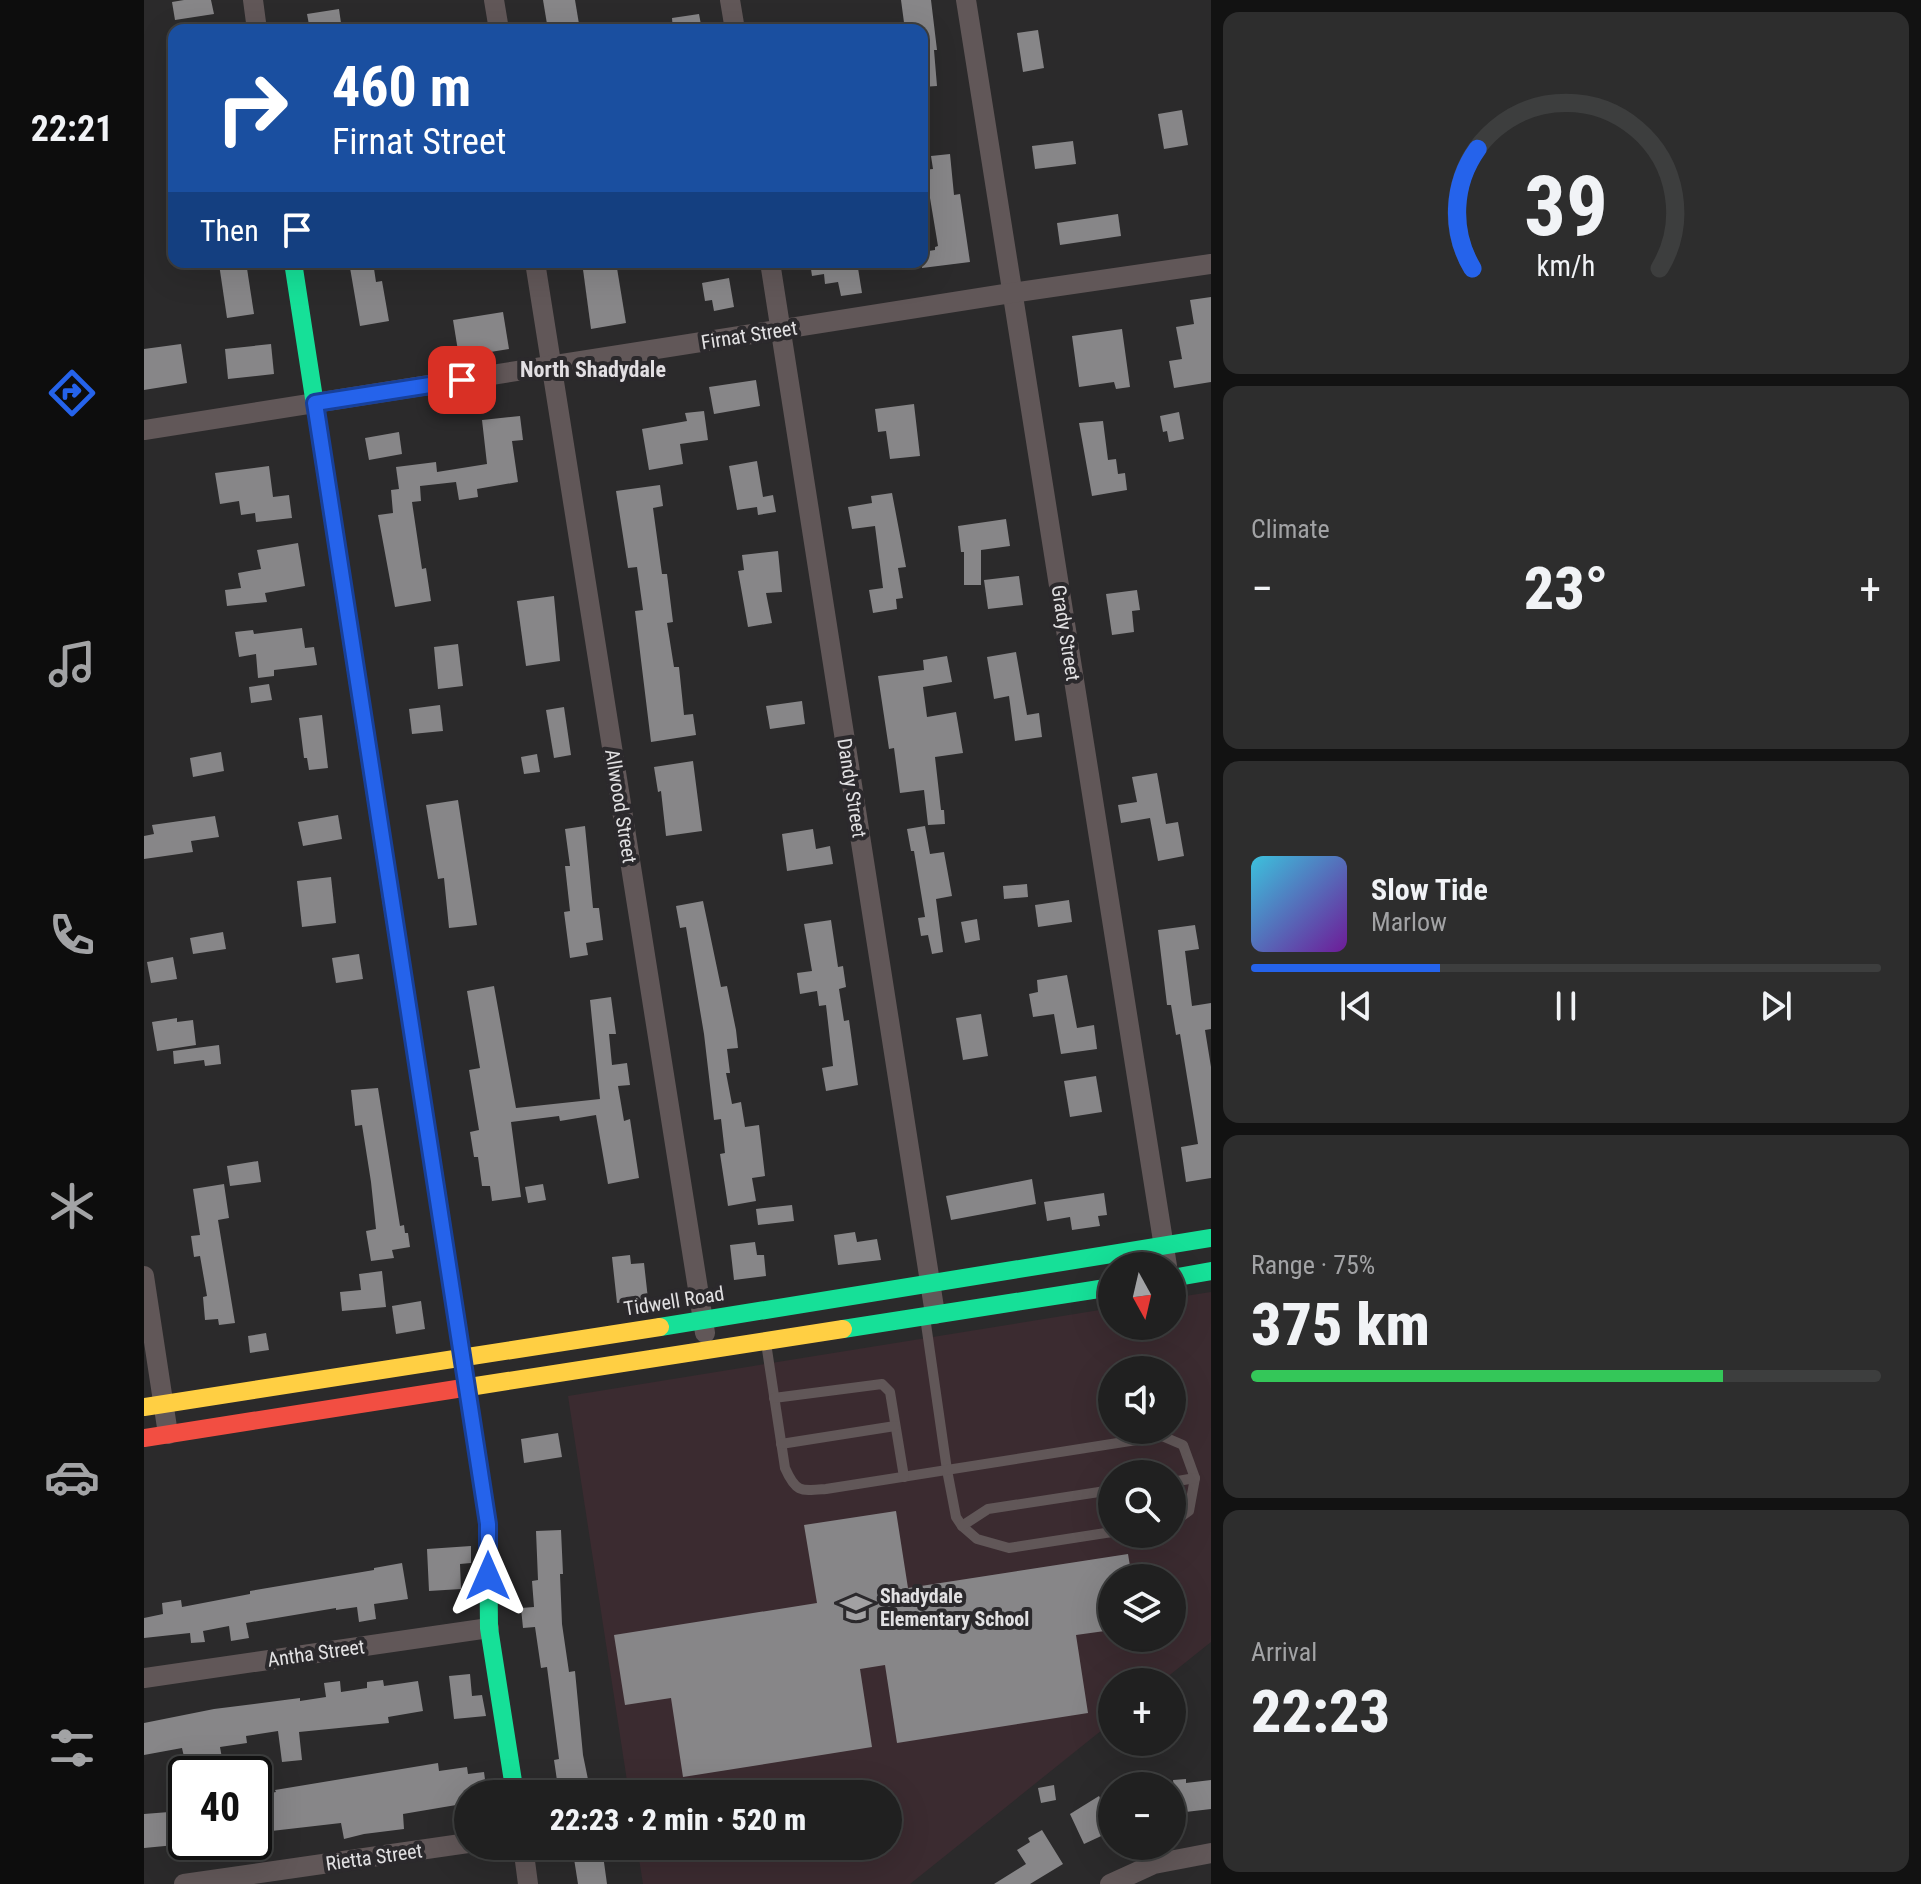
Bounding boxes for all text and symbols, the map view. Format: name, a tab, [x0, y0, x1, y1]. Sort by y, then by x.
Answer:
text: 460 m	[332, 54, 471, 120]
icon: right	[200, 56, 304, 160]
text: 22:21	[31, 108, 113, 150]
text: Firnat Street	[332, 121, 507, 163]
text: 39	[1524, 158, 1608, 255]
icon: arrive	[275, 208, 319, 252]
text: Then	[200, 213, 259, 248]
text: km/h	[1537, 249, 1595, 283]
street label: Firnat Street	[699, 316, 799, 354]
pin	[428, 346, 496, 414]
district label: North Shadydale	[520, 357, 666, 382]
icon: arrive	[440, 358, 484, 402]
icon: directions	[44, 365, 100, 421]
text: Climate	[1251, 514, 1330, 544]
text: 23°	[1524, 553, 1608, 624]
text: −	[1251, 563, 1273, 615]
text: +	[1859, 563, 1881, 615]
street label: Grady Street	[1047, 583, 1085, 683]
icon: music	[44, 636, 100, 692]
street label: Dandy Street	[832, 737, 872, 840]
street label: Allwood Street	[600, 747, 642, 865]
text: Slow Tide	[1371, 872, 1488, 907]
icon: phone	[44, 907, 100, 963]
text: Marlow	[1371, 907, 1447, 937]
icon: previous	[1334, 984, 1378, 1028]
icon: pause	[1544, 984, 1588, 1028]
icon: next	[1754, 984, 1798, 1028]
icon: climate	[44, 1178, 100, 1234]
text: Range · 75%	[1251, 1250, 1375, 1280]
north arrow	[1098, 1252, 1186, 1340]
map controls	[1098, 1252, 1186, 1860]
street label: Tidwell Road	[622, 1281, 726, 1321]
text: 375 km	[1251, 1289, 1430, 1360]
button: sound	[1098, 1356, 1186, 1444]
icon: car	[44, 1449, 100, 1505]
button: search	[1098, 1460, 1186, 1548]
position arrow	[446, 1534, 530, 1618]
button: layers	[1098, 1564, 1186, 1652]
place label: Shadydale Elementary School	[880, 1584, 1029, 1631]
school or university icon: Shadydale Elementary School	[839, 1591, 873, 1625]
street label: Antha Street	[266, 1634, 366, 1672]
text: Arrival	[1251, 1637, 1317, 1667]
button: +	[1098, 1668, 1186, 1756]
text: 22:23	[1251, 1676, 1390, 1747]
icon: filters	[44, 1720, 100, 1776]
speed limit sign: 40	[168, 1756, 272, 1860]
button: −	[1098, 1772, 1186, 1860]
text: 22:23 · 2 min · 520 m	[550, 1802, 806, 1837]
street label: Rietta Street	[324, 1838, 424, 1876]

